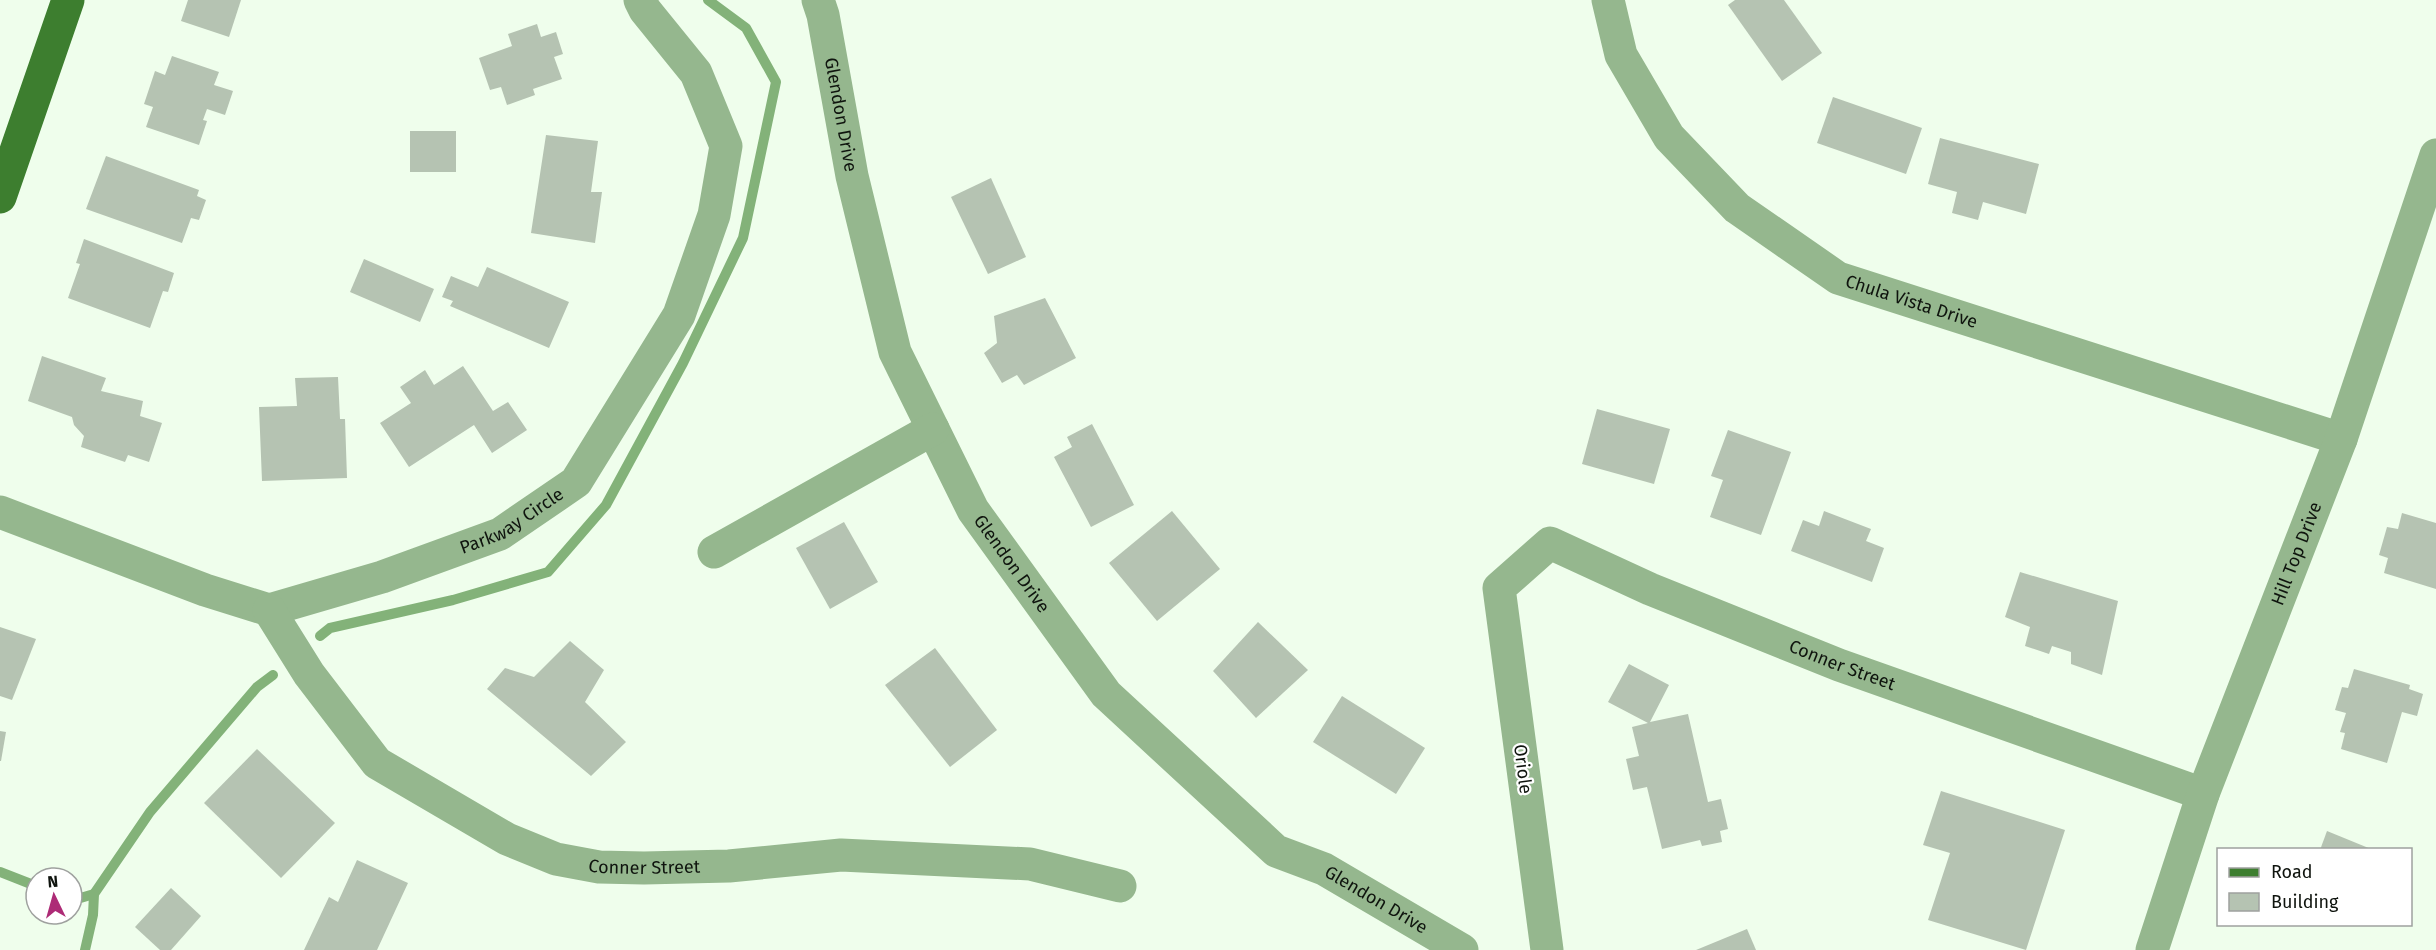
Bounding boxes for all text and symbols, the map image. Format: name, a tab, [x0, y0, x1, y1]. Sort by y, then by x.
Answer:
street label: Glendon Drive	[820, 56, 862, 174]
street label: Chula Vista Drive	[1843, 270, 1980, 333]
street label: Parkway Circle	[457, 483, 568, 559]
street label: Hill Top Drive	[2266, 499, 2326, 609]
street label: Glendon Drive	[969, 510, 1055, 617]
street label: Conner Street	[1786, 635, 1899, 695]
street label: Oriole	[1509, 743, 1537, 795]
legend	[2217, 848, 2412, 926]
street label: Conner Street	[587, 854, 701, 879]
street label: Glendon Drive	[1321, 861, 1432, 938]
text: Road	[2271, 861, 2313, 883]
north arrow	[24, 866, 84, 926]
text: N	[47, 872, 59, 891]
text: Building	[2271, 891, 2339, 913]

